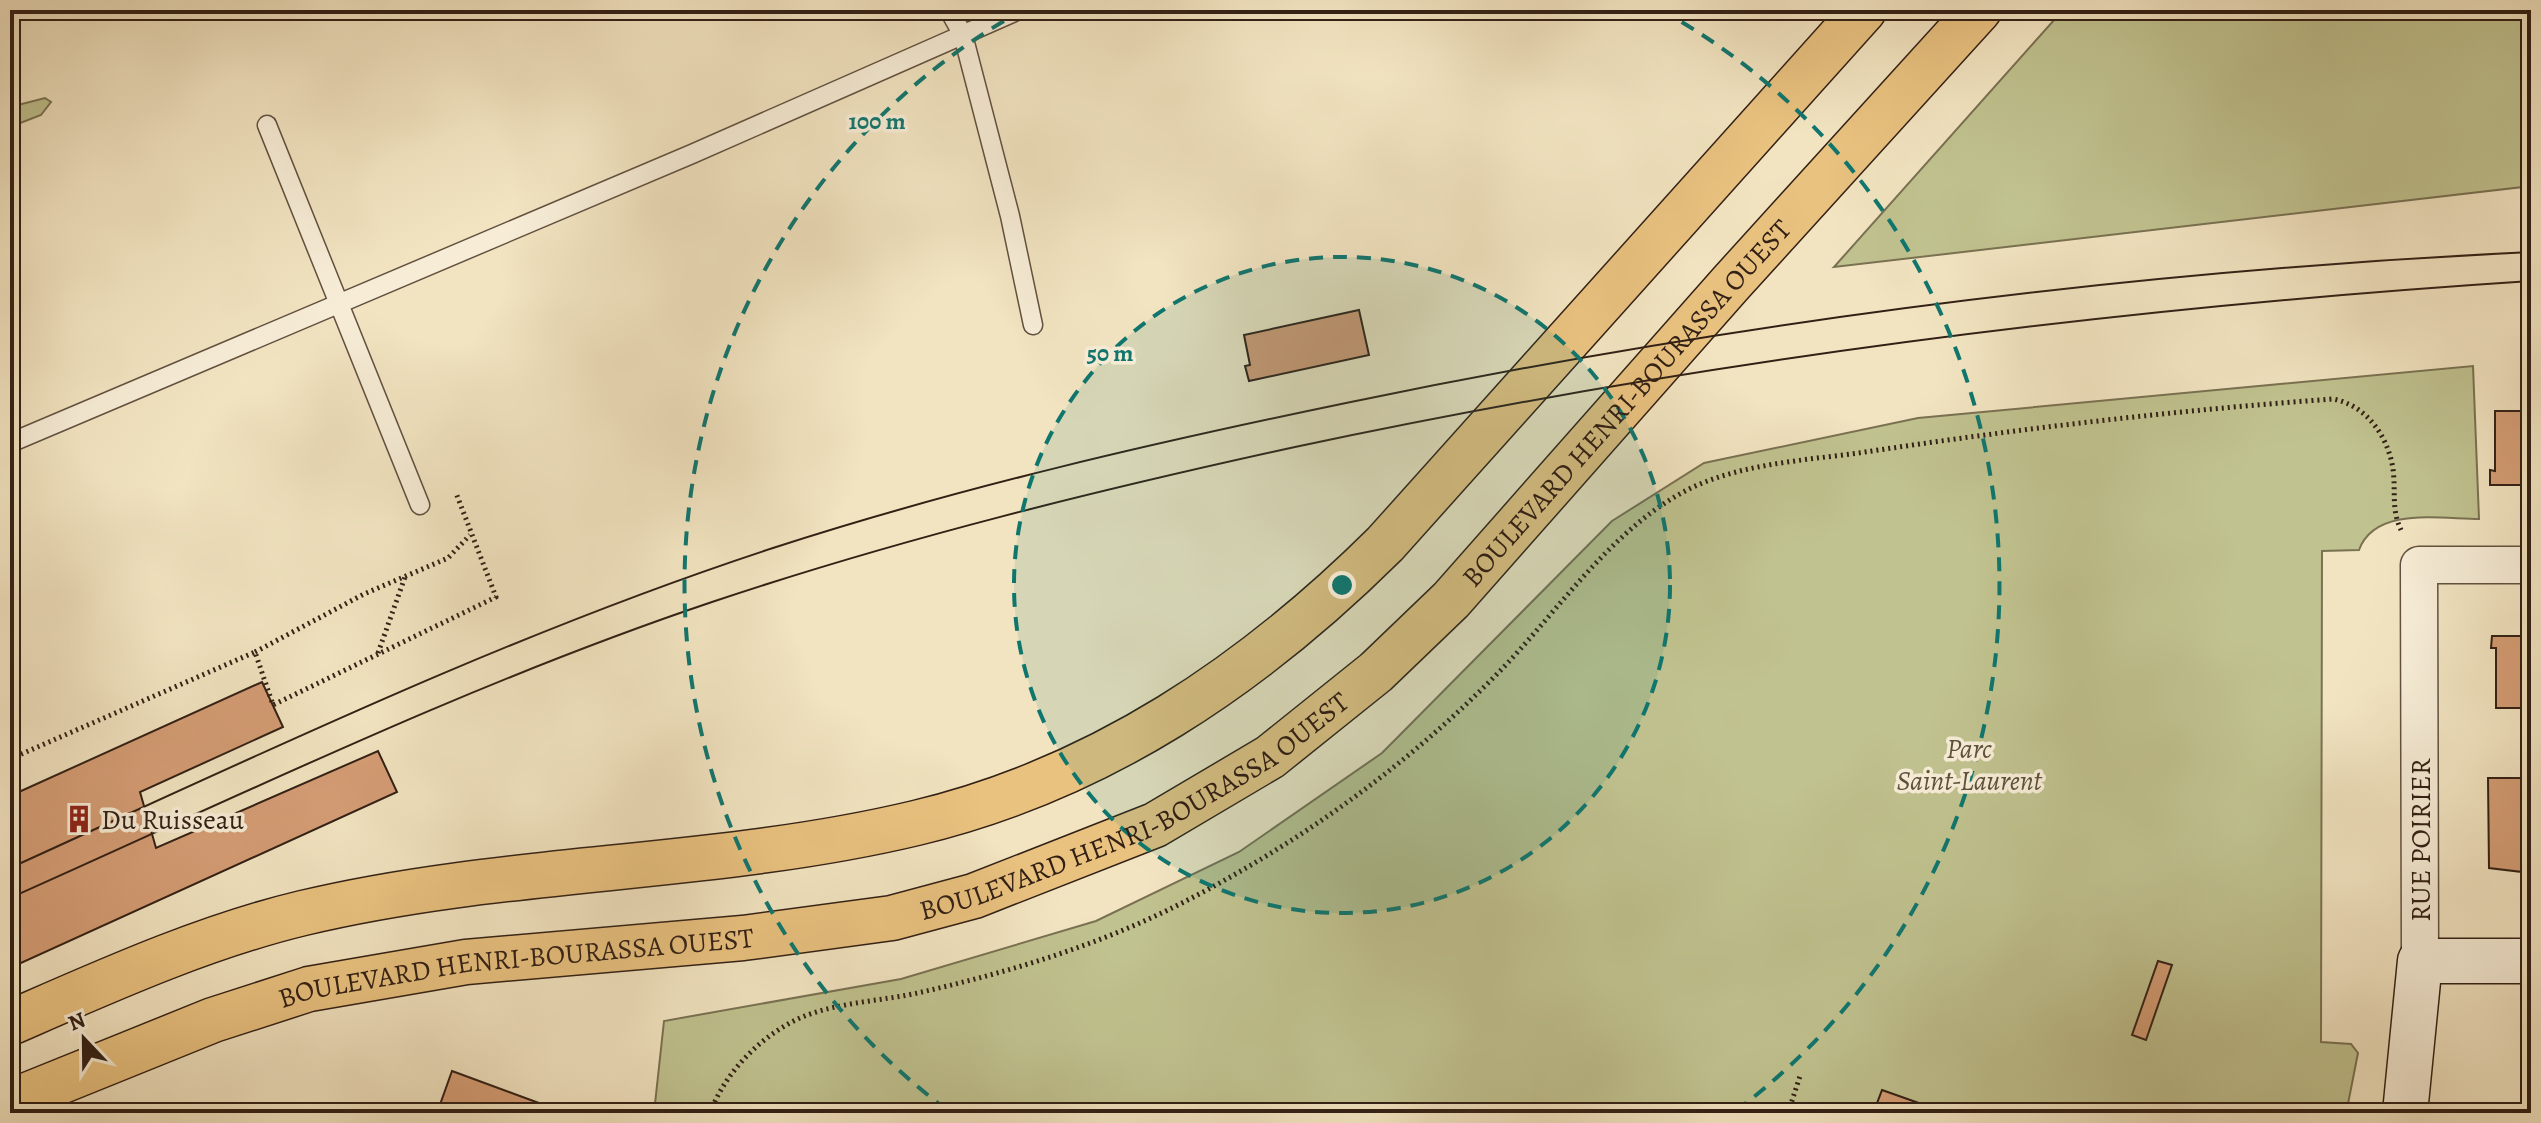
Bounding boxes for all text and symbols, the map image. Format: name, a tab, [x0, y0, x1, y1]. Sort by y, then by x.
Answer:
text: 100 m	[848, 105, 906, 137]
street label: BOULEVARD HENRI-BOURASSA OUEST	[1453, 211, 1800, 595]
text: 50 m	[1087, 337, 1133, 369]
centre of rings	[1328, 571, 1356, 599]
street label: BOULEVARD HENRI-BOURASSA OUEST	[915, 683, 1357, 930]
park label: Parc Saint-Laurent	[1896, 730, 2043, 800]
street label: RUE POIRIER	[2402, 758, 2440, 922]
place label: Du Ruisseau	[101, 801, 245, 839]
building icon: Du Ruisseau	[64, 804, 94, 834]
street label: BOULEVARD HENRI-BOURASSA OUEST	[273, 919, 756, 1018]
north arrow	[44, 999, 124, 1079]
text: N	[64, 1004, 90, 1038]

